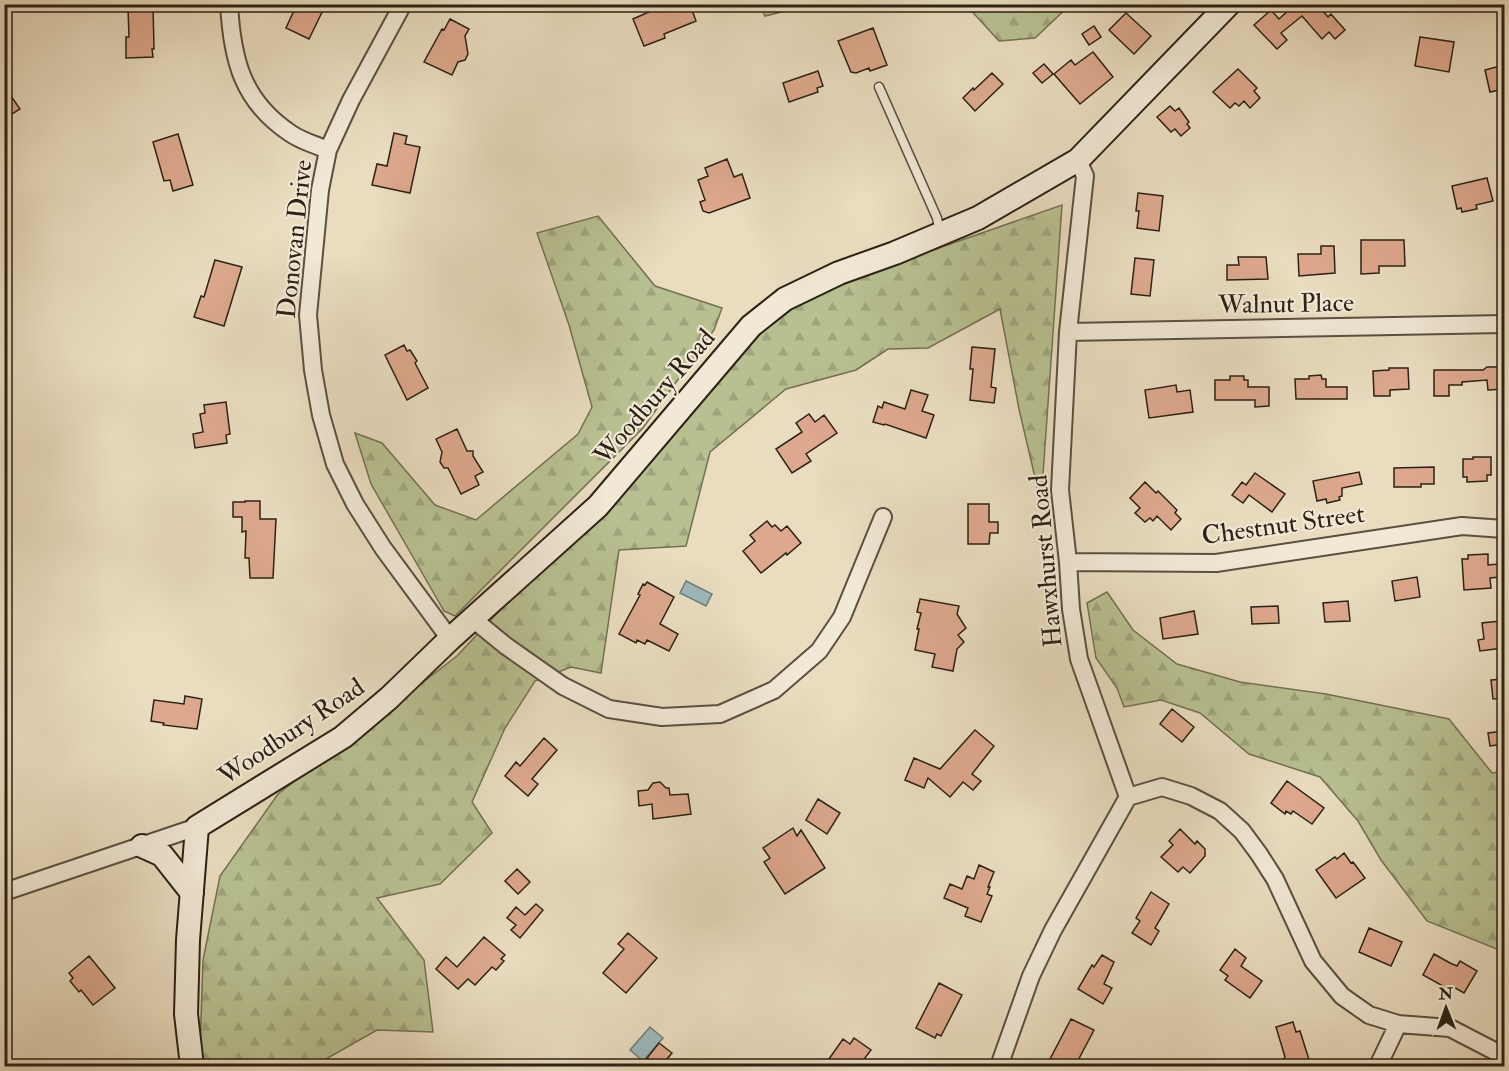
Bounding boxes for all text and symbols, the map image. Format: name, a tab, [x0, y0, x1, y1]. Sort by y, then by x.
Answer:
street label: Donovan Drive	[271, 158, 319, 320]
street label: Walnut Place	[1217, 287, 1354, 321]
street label: Woodbury Road	[587, 322, 722, 472]
street label: Hawxhurst Road	[1022, 473, 1069, 649]
street label: Chestnut Street	[1200, 498, 1367, 552]
street label: Woodbury Road	[212, 671, 371, 793]
north arrow	[1416, 978, 1476, 1038]
text: N	[1437, 984, 1454, 1004]

